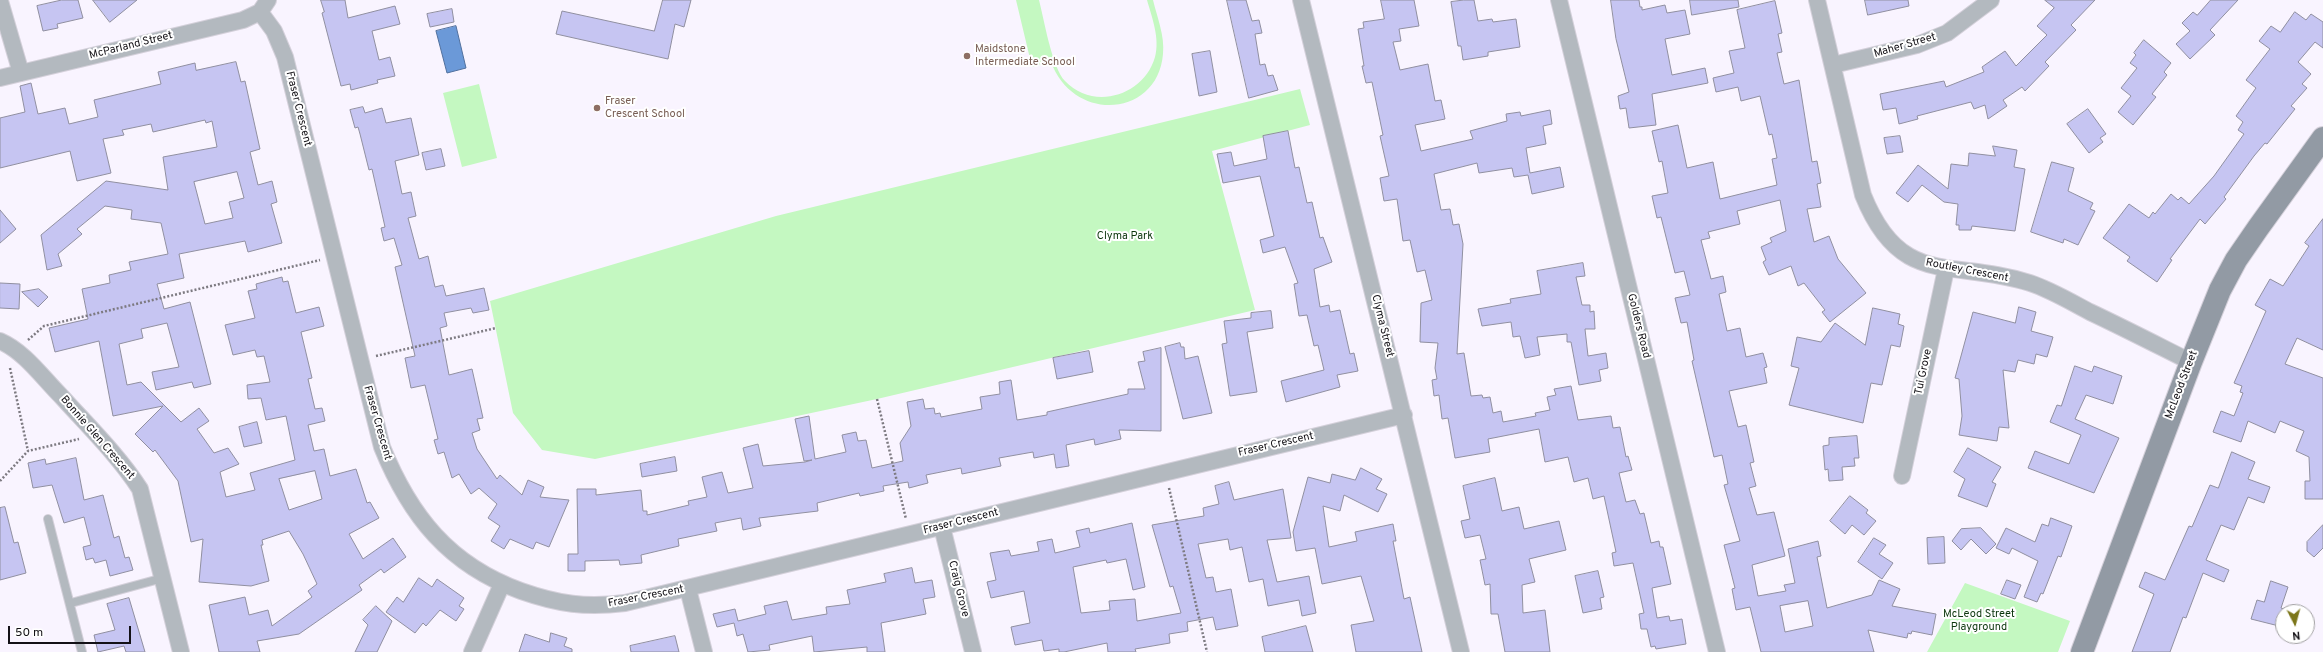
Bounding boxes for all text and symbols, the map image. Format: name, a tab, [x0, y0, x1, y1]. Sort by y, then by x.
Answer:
street label: McParland Street	[88, 29, 174, 63]
street label: Maher Street	[1873, 31, 1937, 61]
place label: Maidstone Intermediate School	[975, 43, 1075, 69]
marker: Maidstone Intermediate School	[962, 51, 972, 61]
street label: Fraser Crescent	[282, 70, 314, 148]
place label: Fraser Crescent School	[605, 95, 685, 121]
marker: Fraser Crescent School	[592, 103, 602, 113]
park label: Clyma Park	[1097, 230, 1153, 244]
street label: Routley Crescent	[1924, 257, 2010, 285]
street label: Golders Road	[1624, 292, 1652, 360]
street label: Clyma Street	[1368, 293, 1396, 359]
street label: Tui Grove	[1913, 348, 1935, 396]
street label: McLeod Street	[2163, 349, 2201, 421]
street label: Fraser Crescent	[360, 384, 394, 462]
street label: Bonnie Glen Crescent	[57, 394, 137, 482]
street label: Fraser Crescent	[1237, 430, 1315, 460]
street label: Fraser Crescent	[922, 506, 1000, 538]
street label: Craig Grove	[945, 559, 971, 619]
street label: Fraser Crescent	[607, 583, 685, 611]
north arrow	[2275, 604, 2315, 644]
park label: McLeod Street Playground	[1943, 608, 2015, 634]
scale bar	[10, 618, 133, 644]
text: 50 m	[15, 625, 43, 641]
text: N	[2291, 628, 2301, 642]

